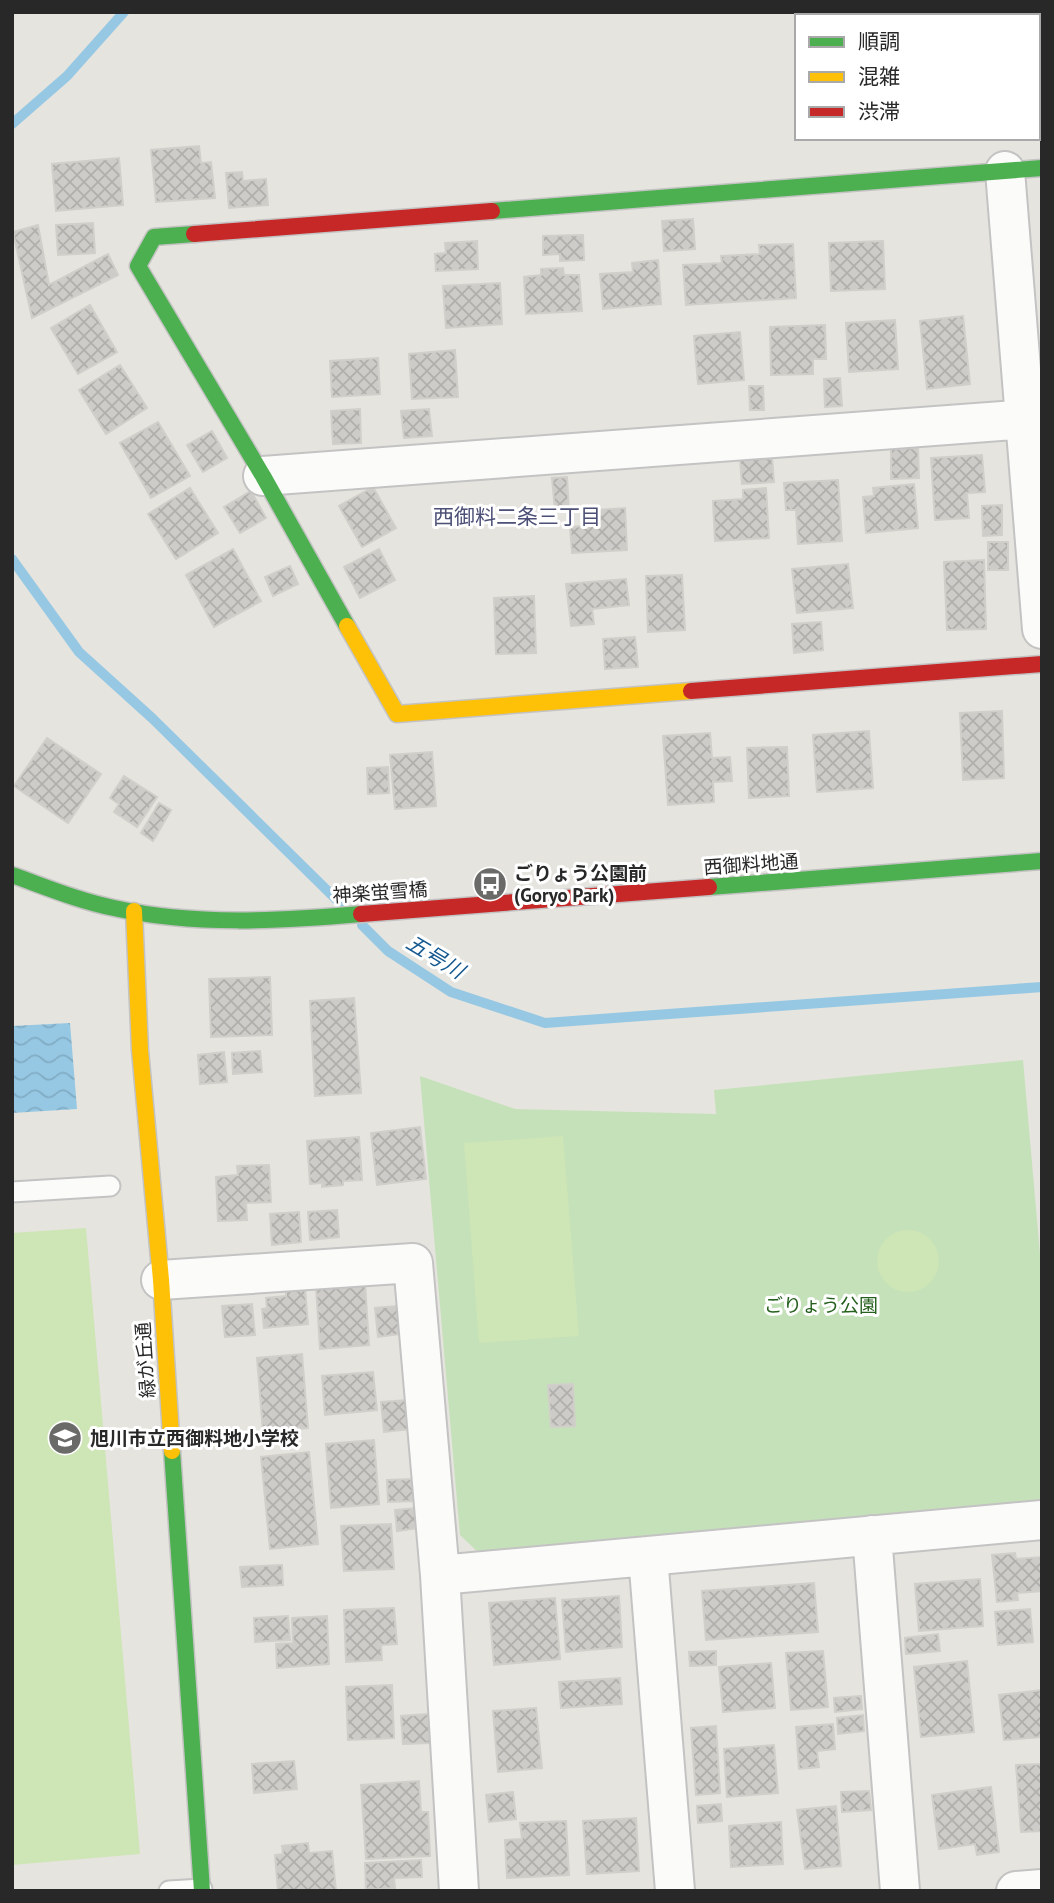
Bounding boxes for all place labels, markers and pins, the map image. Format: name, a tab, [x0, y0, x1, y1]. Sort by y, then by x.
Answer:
place label: ごりょう公園前 (Goryo Park)	[514, 861, 647, 907]
bus stop icon: ごりょう公園前 (Goryo Park)	[471, 865, 509, 903]
school or university icon: 旭川市立西御料地小学校	[46, 1419, 84, 1457]
place label: 旭川市立西御料地小学校	[90, 1426, 299, 1450]

